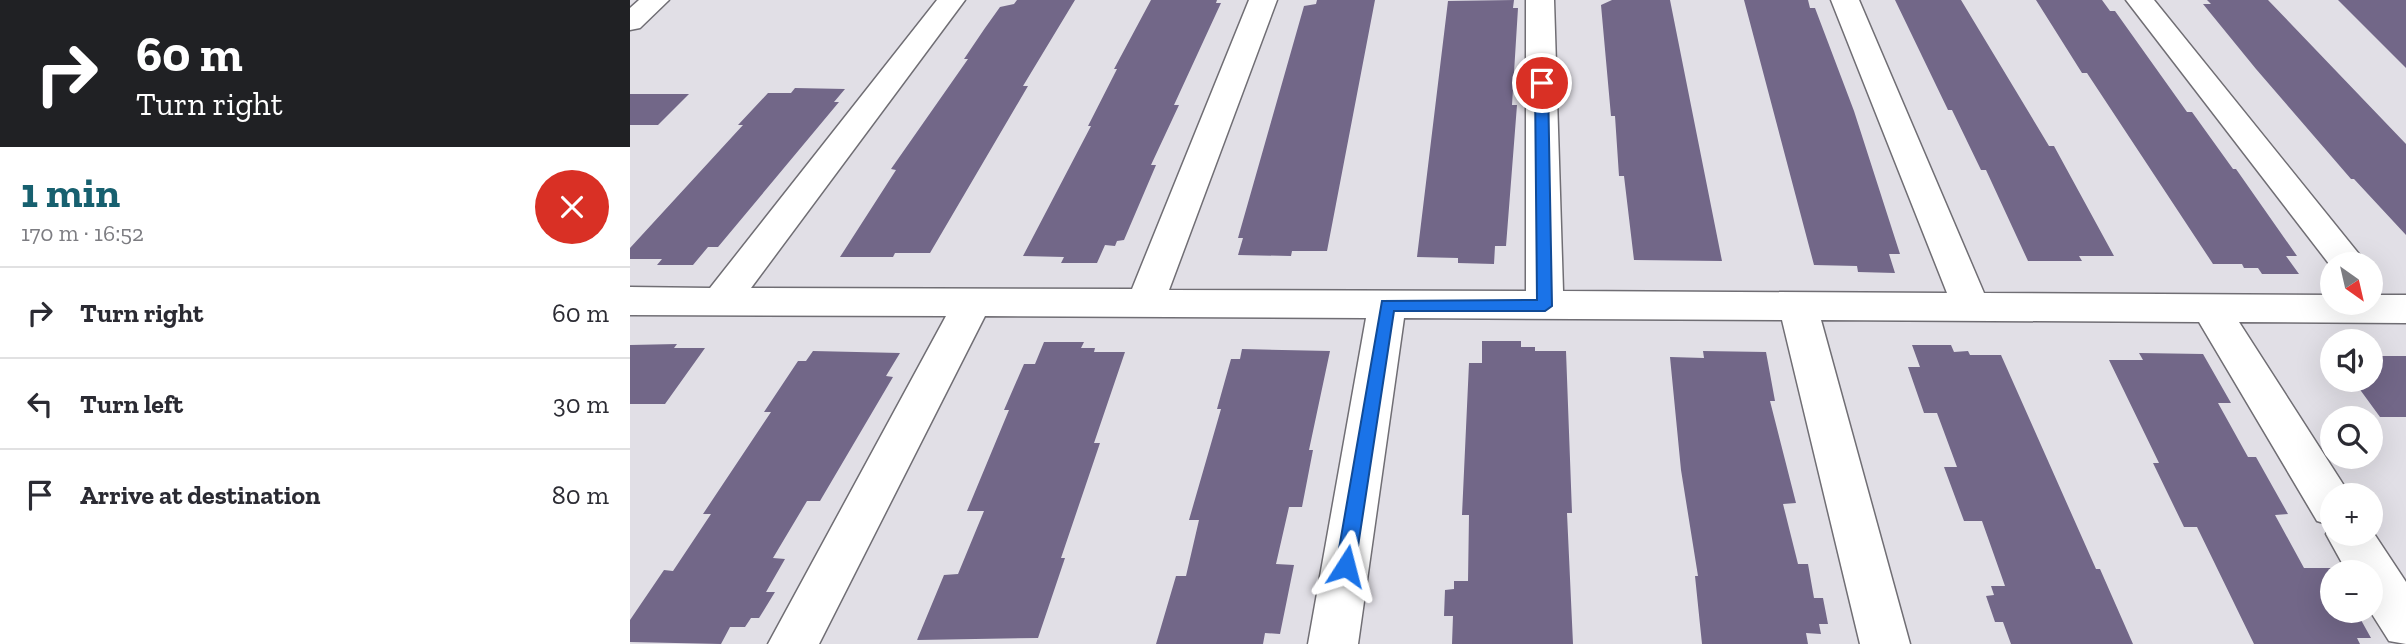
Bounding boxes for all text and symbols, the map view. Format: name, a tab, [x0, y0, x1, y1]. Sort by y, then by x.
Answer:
text: 60 m	[136, 25, 243, 84]
icon: right	[21, 28, 112, 119]
pin	[1512, 53, 1572, 113]
icon: arrive	[1523, 64, 1561, 102]
text: Turn right	[136, 85, 283, 123]
text: 1 min	[21, 167, 120, 218]
button: close	[535, 170, 609, 244]
text: 170 m · 16:52	[21, 219, 144, 247]
north arrow	[2320, 252, 2384, 315]
map controls	[2320, 252, 2383, 623]
icon: right	[21, 294, 59, 332]
text: Turn right	[80, 297, 203, 329]
text: 60 m	[552, 297, 609, 329]
button: sound	[2320, 329, 2383, 392]
icon: left	[21, 385, 59, 423]
text: Turn left	[80, 388, 183, 420]
text: 30 m	[553, 388, 609, 420]
button: search	[2320, 406, 2383, 469]
icon: arrive	[21, 476, 59, 514]
text: Arrive at destination	[80, 479, 320, 511]
text: 80 m	[552, 479, 609, 511]
button: +	[2320, 483, 2383, 546]
position arrow	[1309, 529, 1383, 603]
button: −	[2320, 560, 2383, 623]

